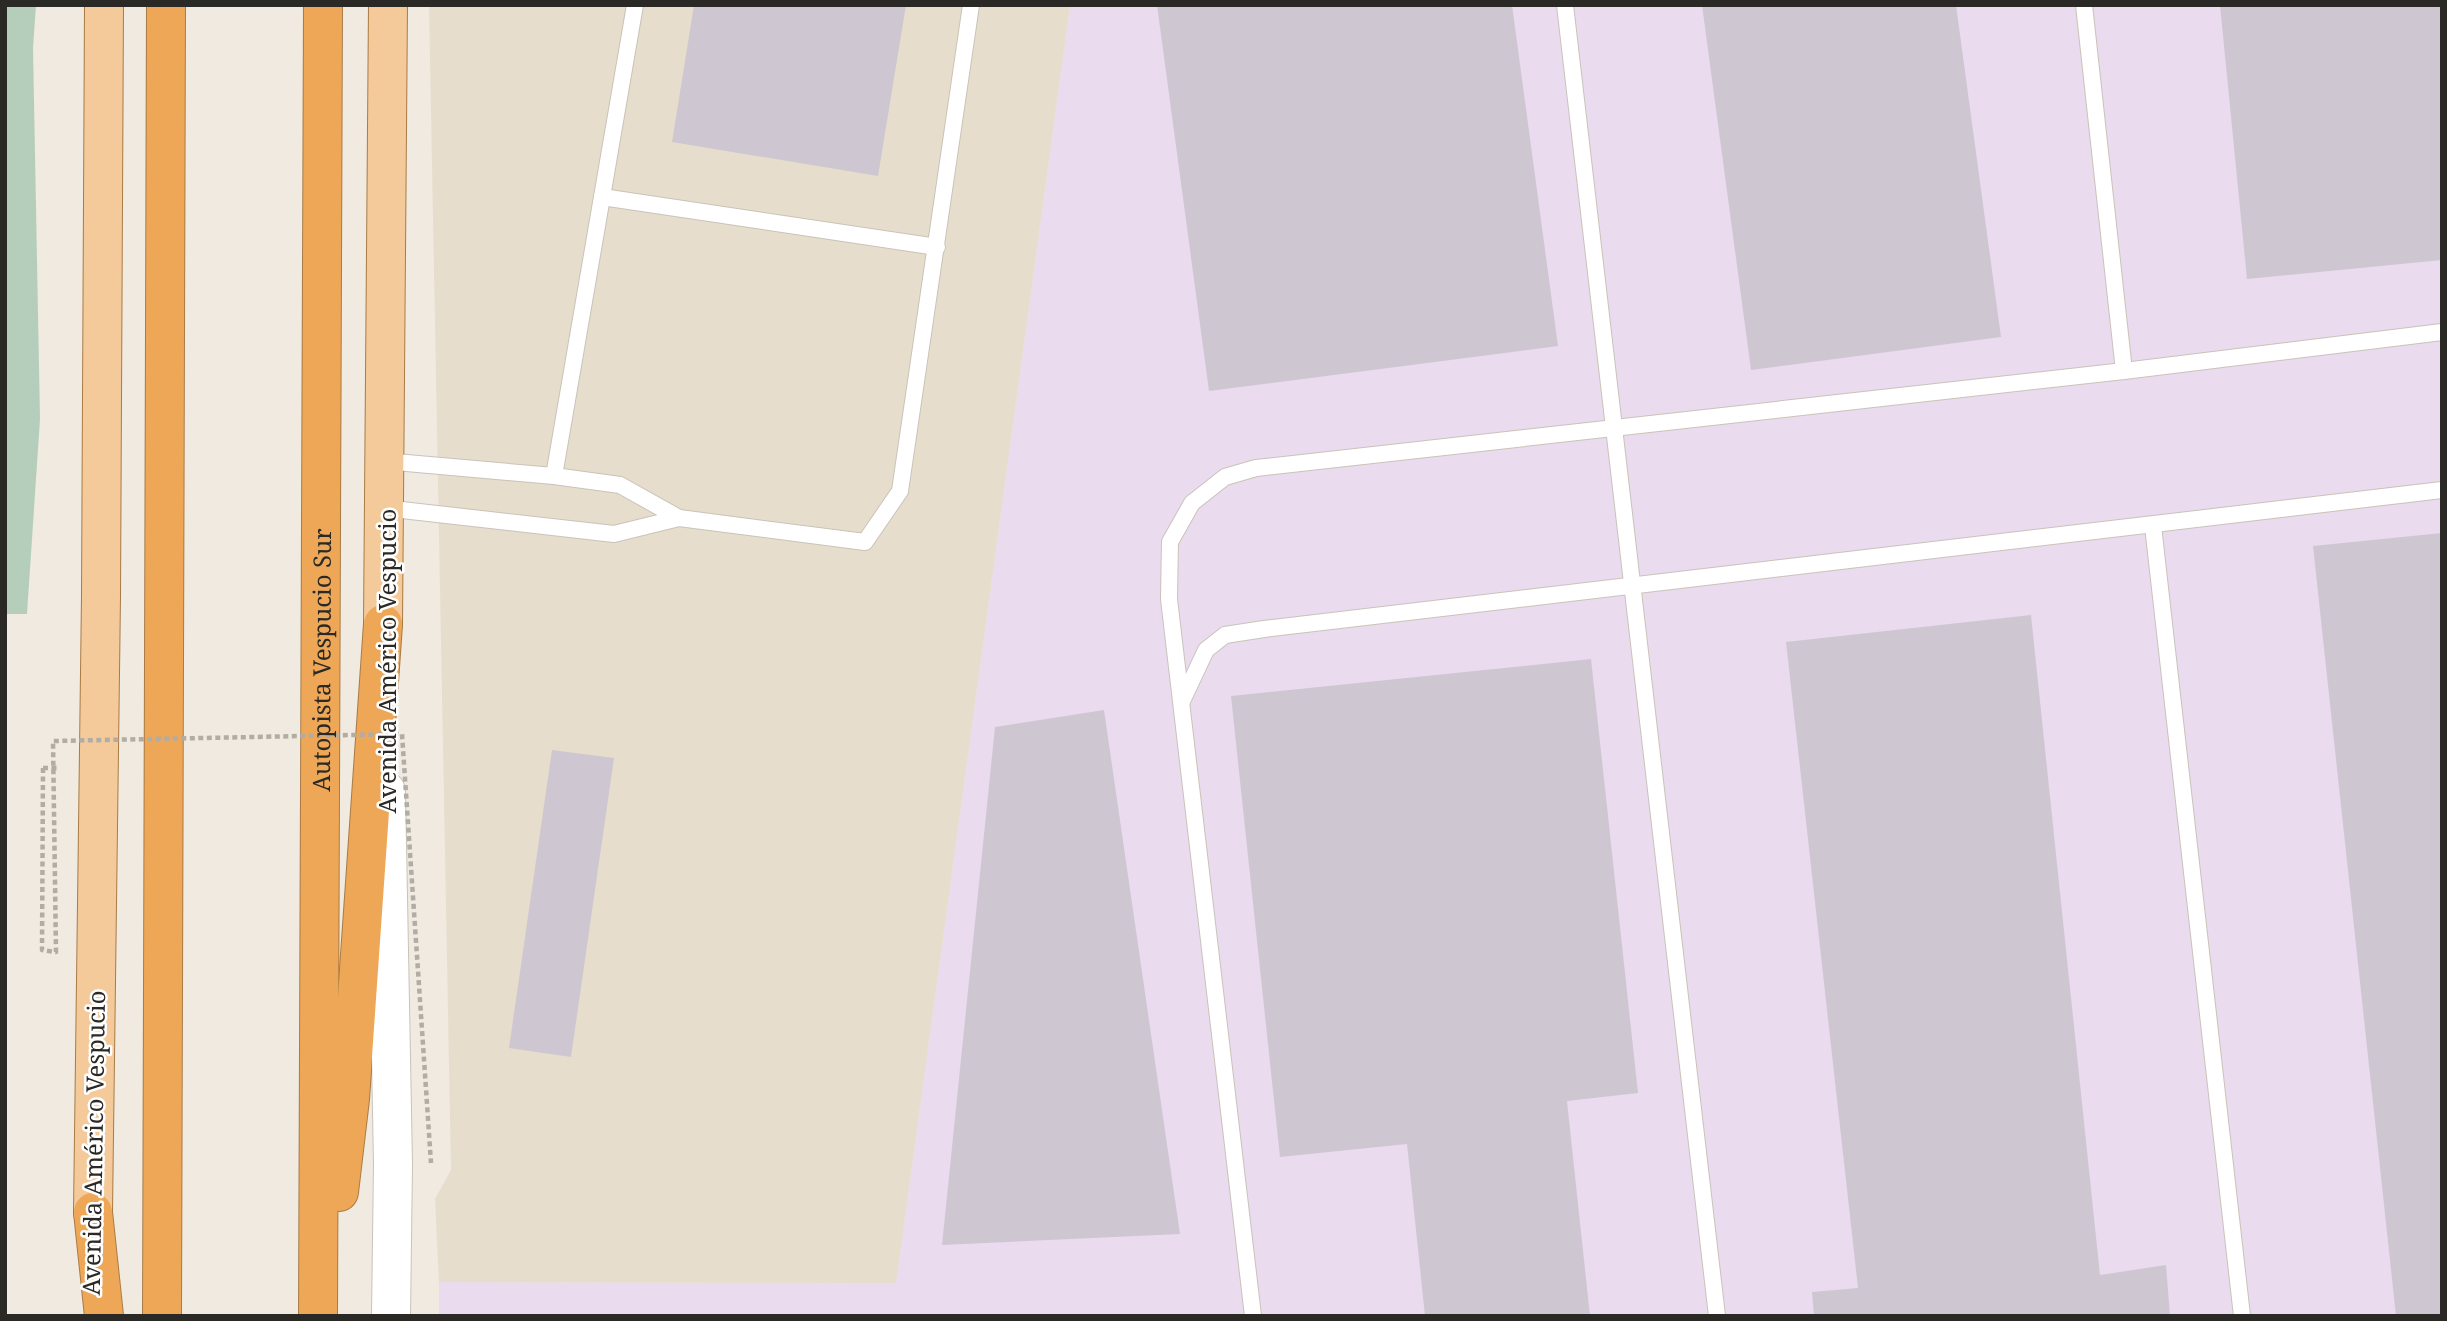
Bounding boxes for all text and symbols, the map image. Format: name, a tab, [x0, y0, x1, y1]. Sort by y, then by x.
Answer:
street label: Avenida Américo Vespucio	[370, 509, 403, 813]
street label: Autopista Vespucio Sur	[304, 528, 338, 792]
street label: Avenida Américo Vespucio	[74, 990, 112, 1296]

